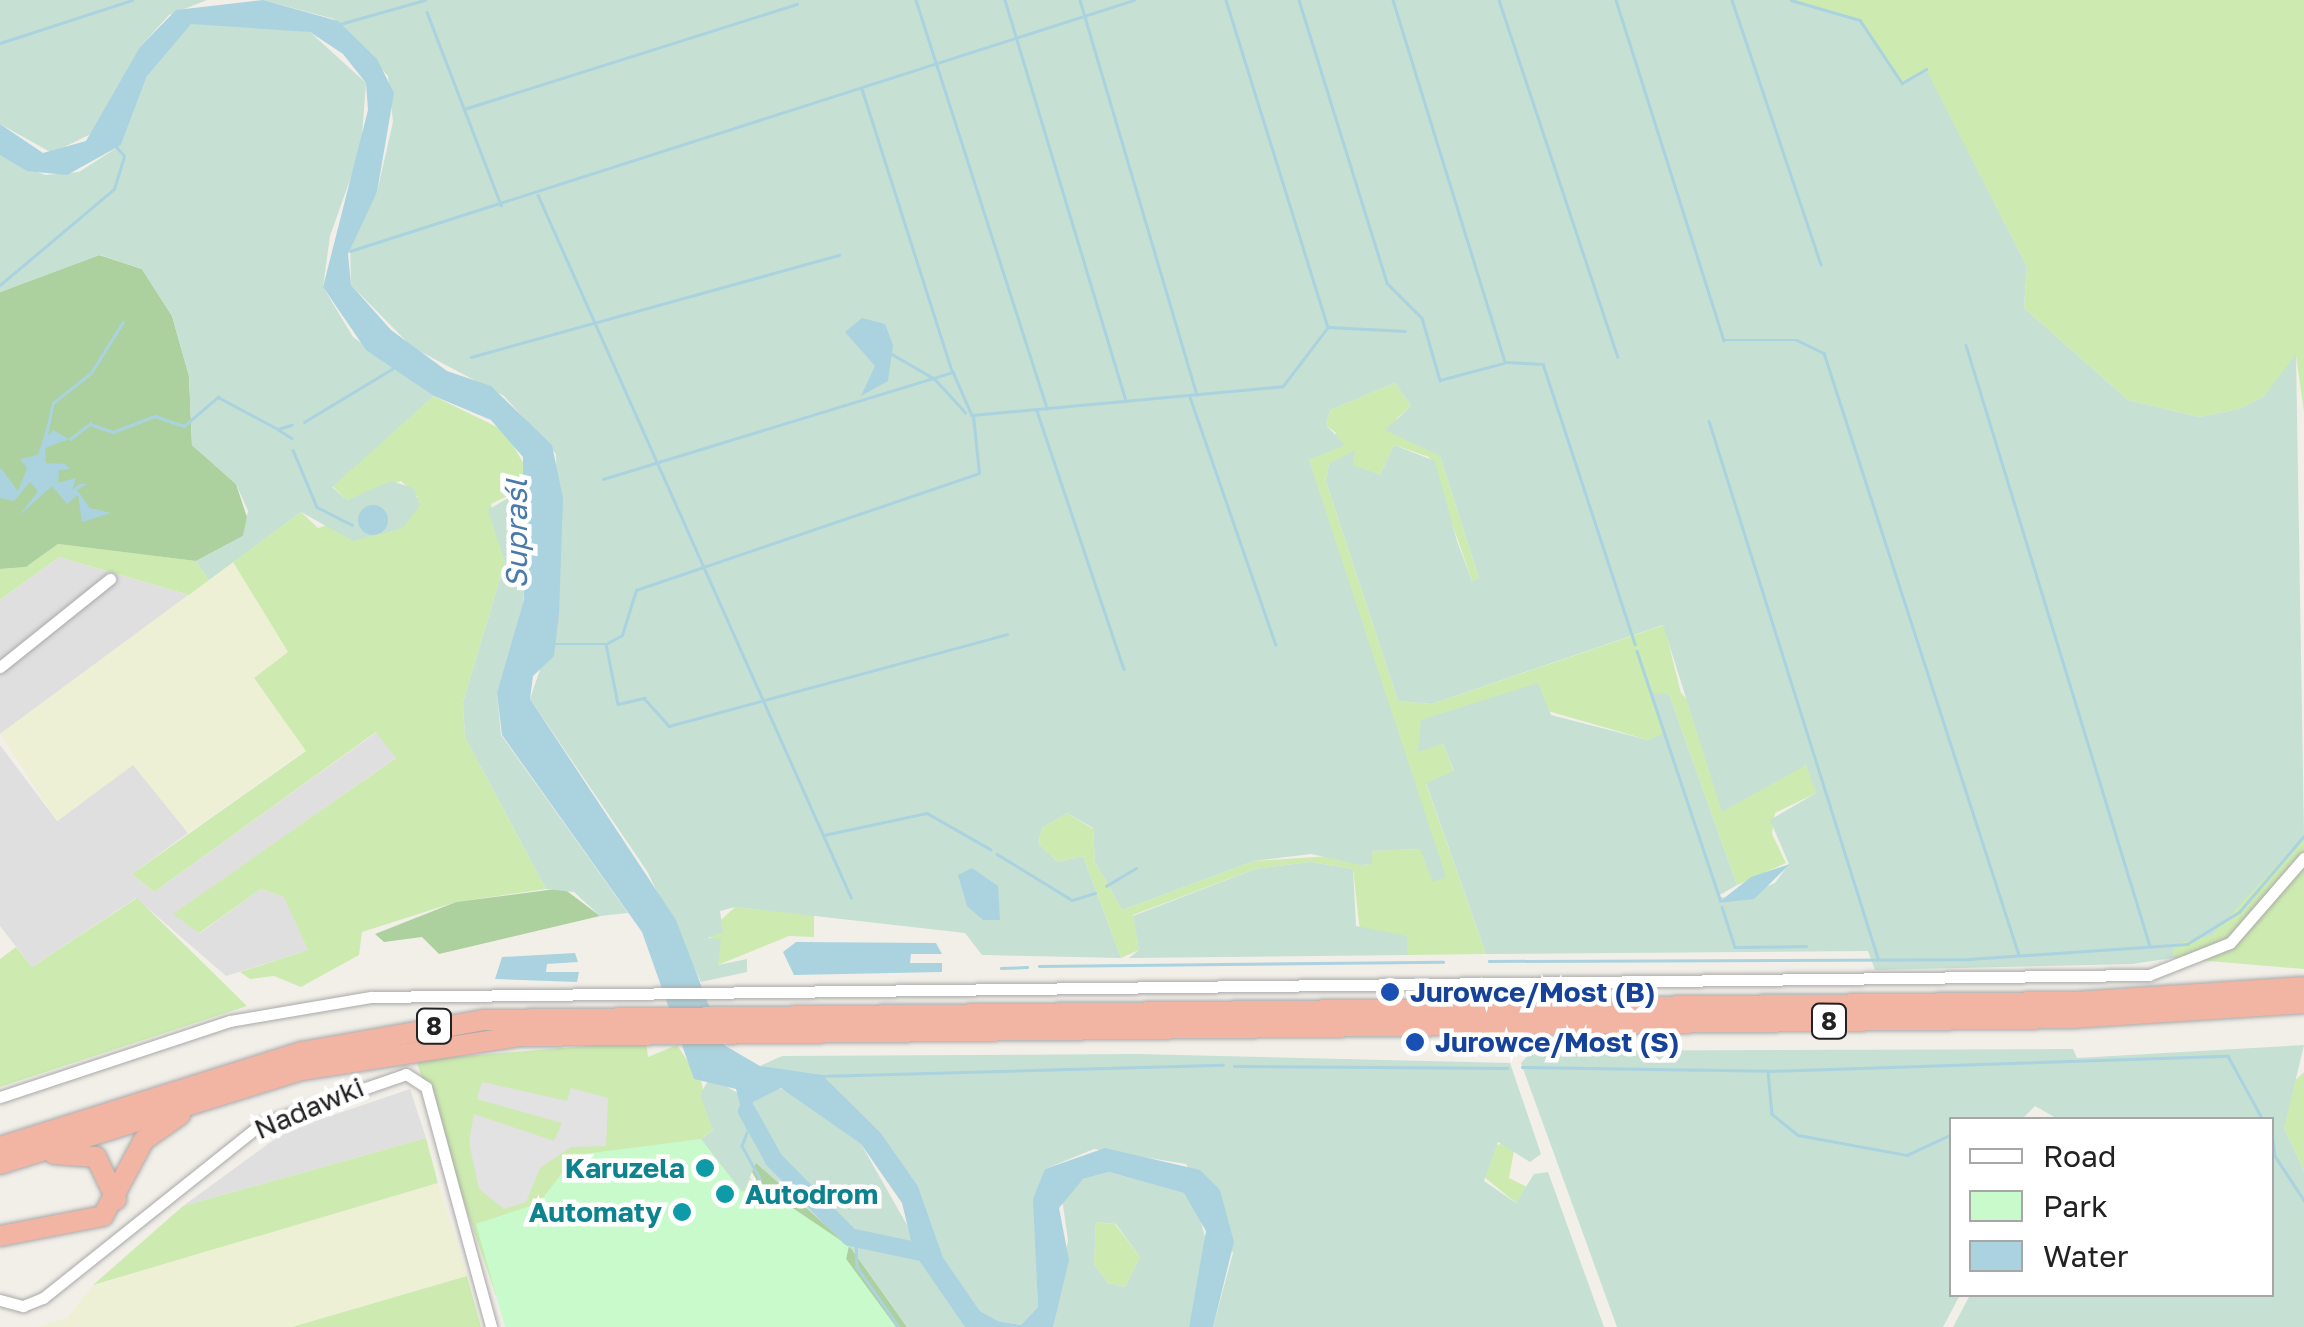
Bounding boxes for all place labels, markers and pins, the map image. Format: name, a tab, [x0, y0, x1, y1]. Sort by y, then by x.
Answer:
place label: Jurowce/Most (B)	[1410, 975, 1655, 1009]
marker: Jurowce/Most (B)	[1379, 981, 1401, 1003]
place label: Jurowce/Most (S)	[1435, 1025, 1679, 1059]
marker: Jurowce/Most (S)	[1404, 1031, 1426, 1053]
place label: Karuzela	[565, 1151, 685, 1185]
marker: Karuzela	[694, 1157, 716, 1179]
place label: Autodrom	[745, 1177, 878, 1211]
marker: Autodrom	[714, 1183, 736, 1205]
place label: Automaty	[529, 1195, 662, 1229]
marker: Automaty	[671, 1201, 693, 1223]

